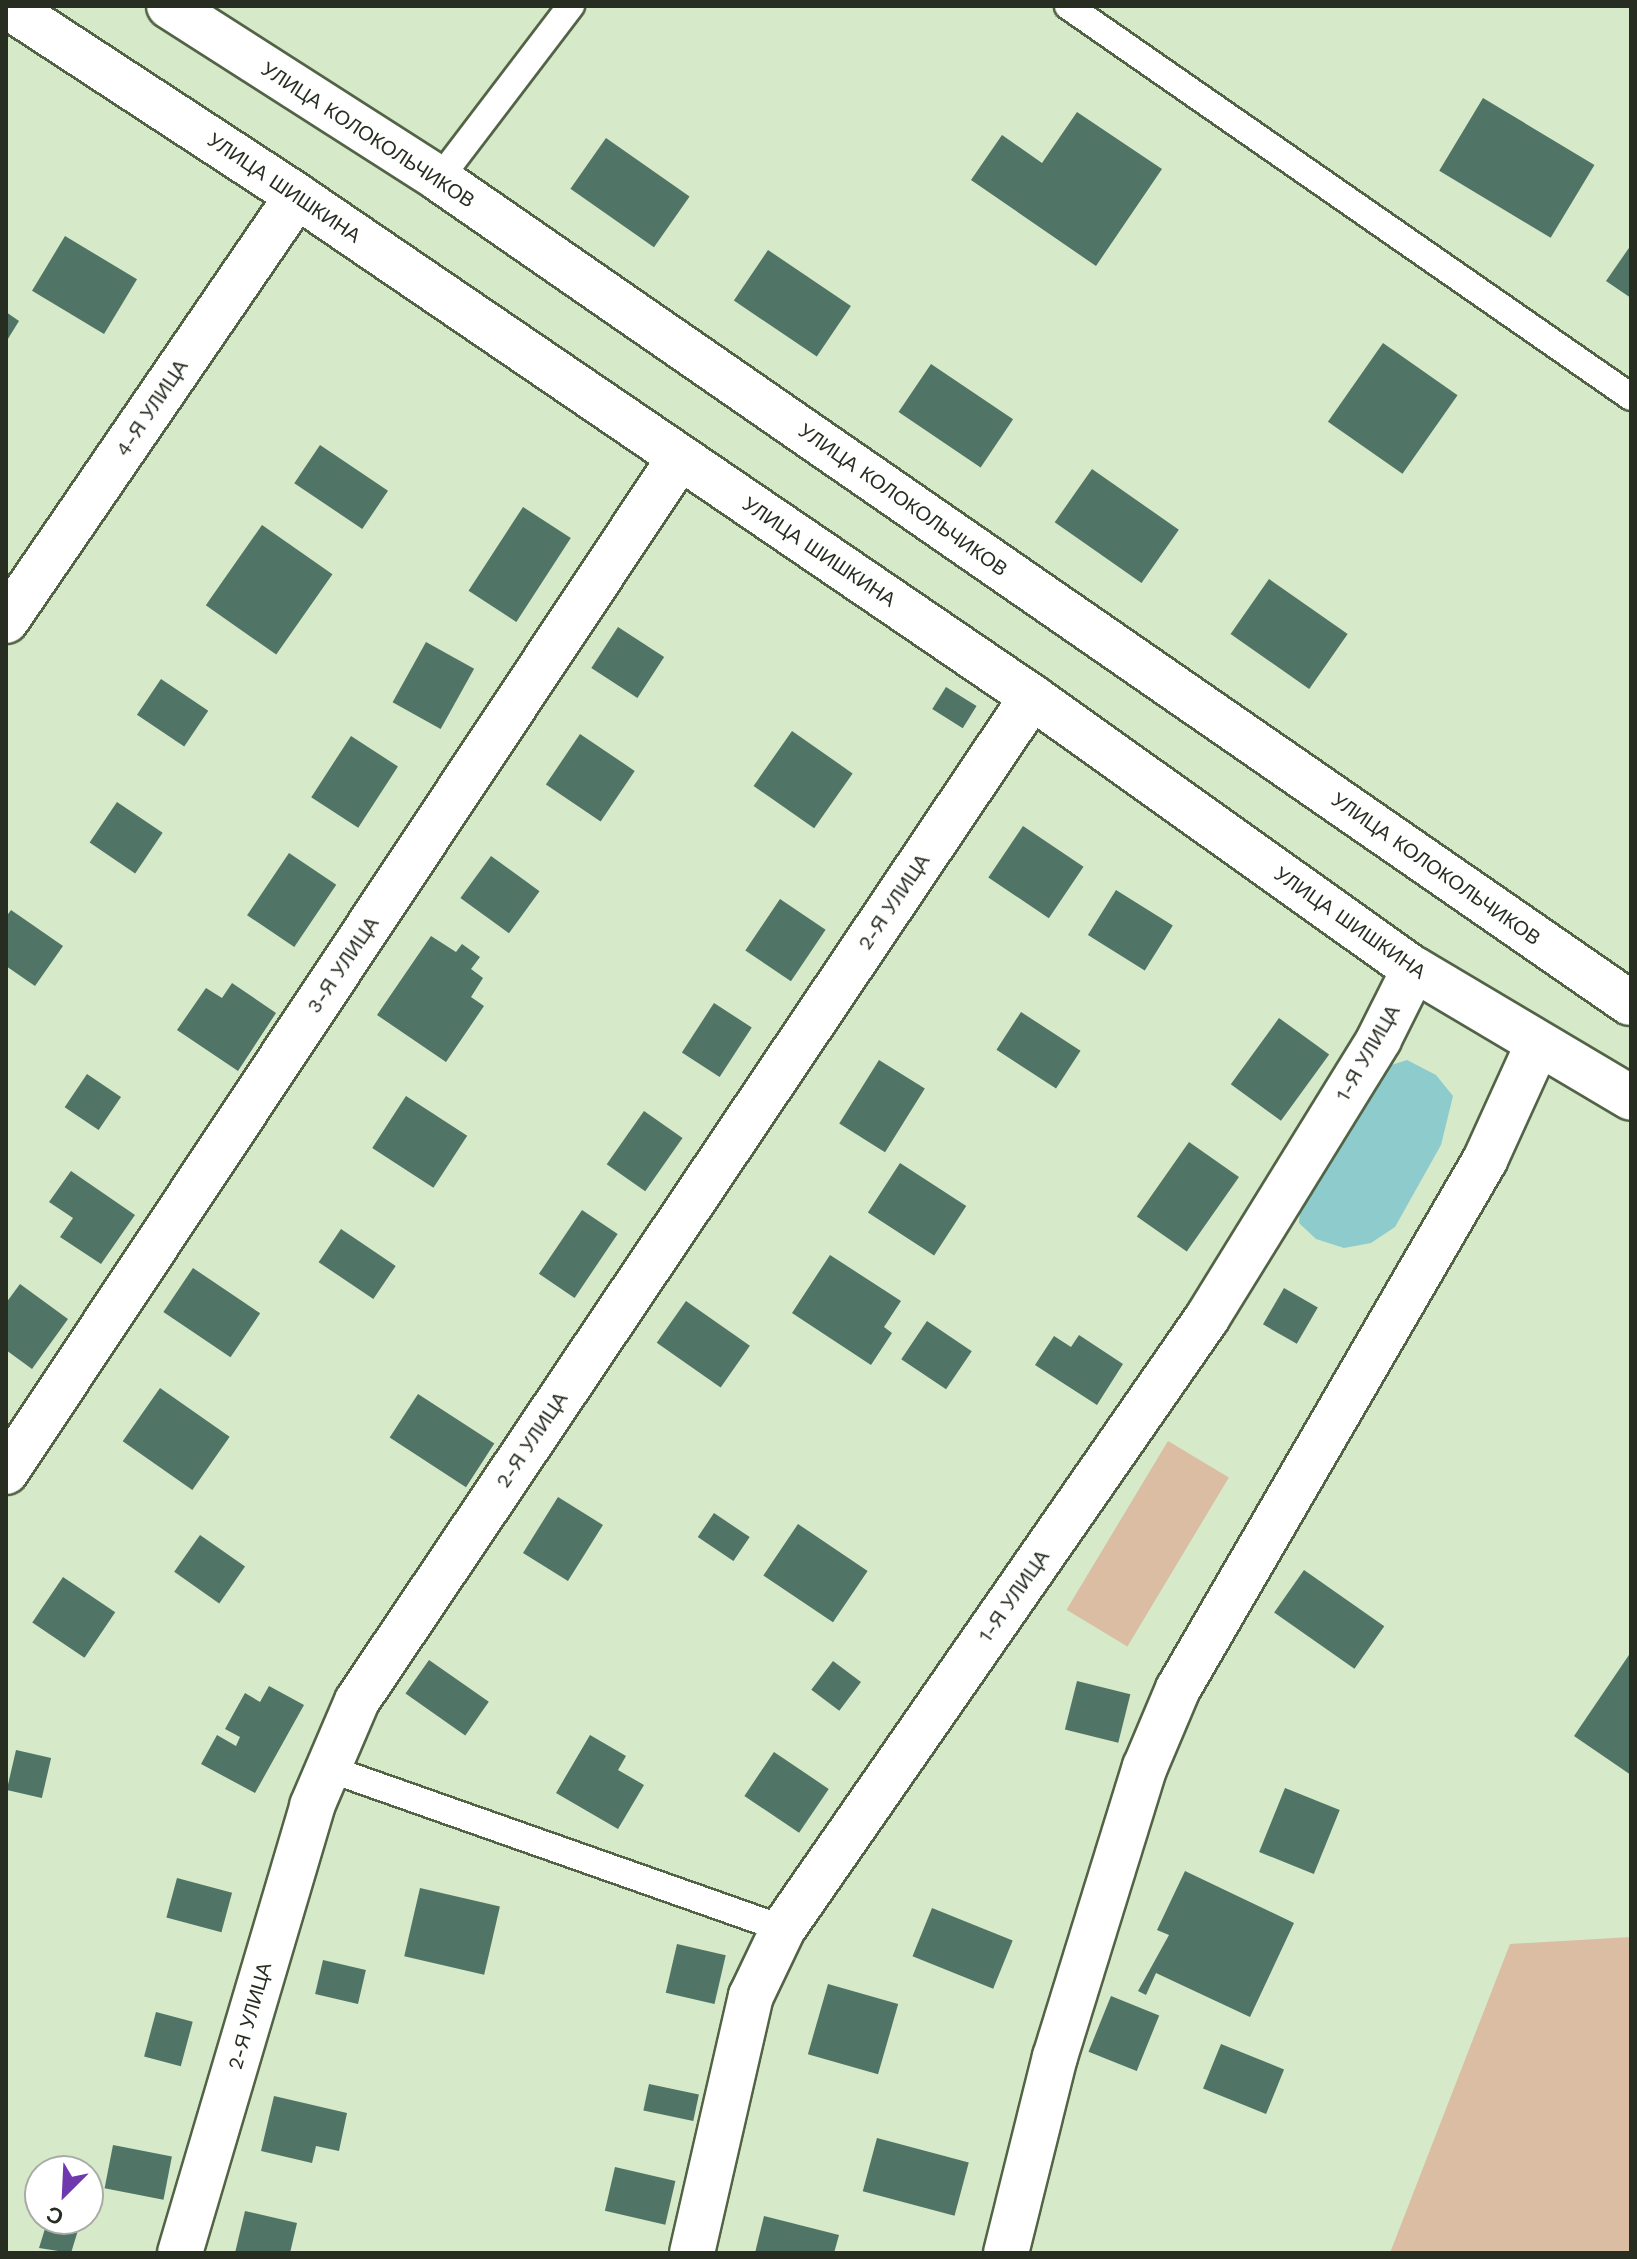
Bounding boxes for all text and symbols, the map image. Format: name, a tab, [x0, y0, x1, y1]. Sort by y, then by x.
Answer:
street label: УЛИЦА КОЛОКОЛЬЧИКОВ	[257, 57, 479, 213]
street label: УЛИЦА ШИШКИНА	[203, 128, 365, 248]
street label: 4-Я УЛИЦА	[111, 355, 193, 461]
street label: УЛИЦА КОЛОКОЛЬЧИКОВ	[794, 419, 1012, 581]
street label: УЛИЦА ШИШКИНА	[738, 492, 900, 612]
street label: УЛИЦА КОЛОКОЛЬЧИКОВ	[1327, 788, 1545, 950]
street label: 2-Я УЛИЦА	[853, 850, 935, 954]
street label: УЛИЦА ШИШКИНА	[1270, 862, 1430, 984]
street label: 3-Я УЛИЦА	[302, 912, 384, 1018]
street label: 1-Я УЛИЦА	[1331, 1001, 1405, 1105]
street label: 2-Я УЛИЦА	[491, 1388, 573, 1492]
street label: 1-Я УЛИЦА	[974, 1545, 1054, 1647]
street label: 2-Я УЛИЦА	[223, 1960, 277, 2072]
north arrow	[24, 2155, 104, 2235]
text: С	[43, 2201, 67, 2230]

